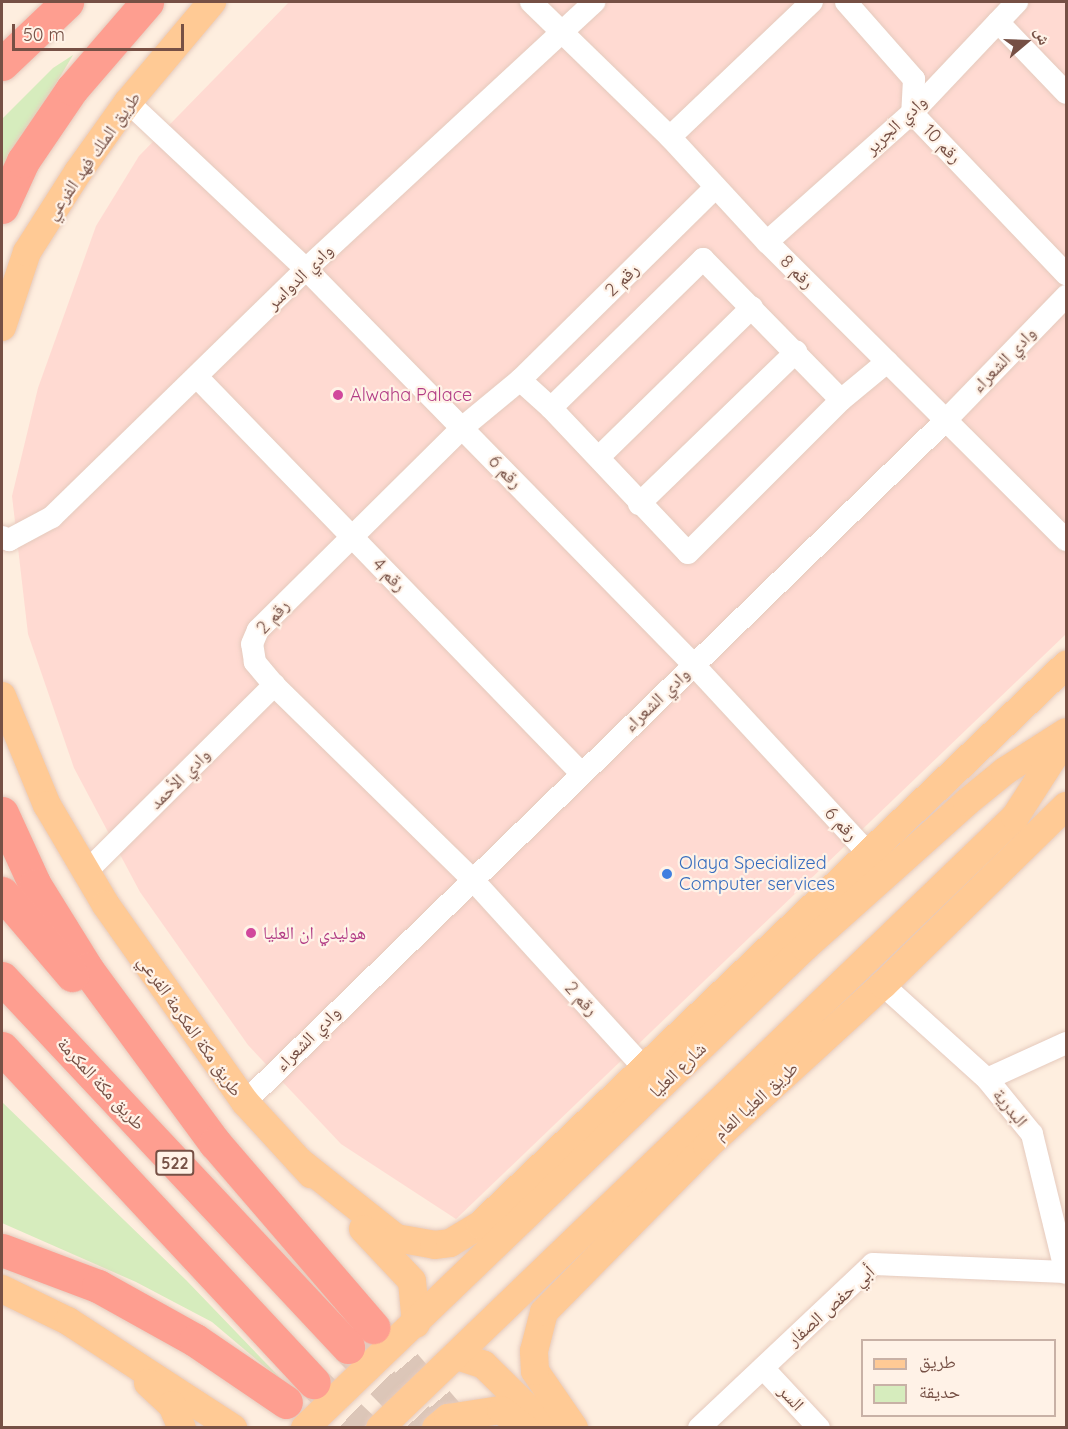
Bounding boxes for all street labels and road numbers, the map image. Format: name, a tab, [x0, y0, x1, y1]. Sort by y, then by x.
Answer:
street label: طريق الملك فهد الفرعي	[41, 88, 145, 224]
street label: وادي الجرير	[860, 91, 932, 159]
street label: رقم 10	[918, 120, 966, 168]
street label: وادي الدواسر	[262, 240, 338, 314]
street label: رقم 8	[776, 251, 818, 293]
street label: رقم 2	[601, 259, 643, 301]
street label: وادي الشعراء	[967, 323, 1041, 397]
street label: رقم 6	[484, 451, 526, 493]
street label: رقم 4	[368, 554, 410, 596]
street label: رقم 2	[252, 595, 294, 639]
street label: وادي الشعراء	[620, 663, 694, 737]
street label: وادي الأحمد	[145, 744, 215, 814]
street label: رقم 6	[820, 803, 862, 845]
street label: طريق مكة المكرمة الفرعي	[133, 951, 247, 1101]
street label: رقم 2	[560, 977, 602, 1021]
street label: وادي الشعراء	[271, 1002, 345, 1076]
street label: طريق مكة المكرمة	[53, 1033, 149, 1135]
street label: شارع العليا	[645, 1038, 711, 1102]
street label: طريق العليا العام	[709, 1057, 803, 1145]
street label: البدرية	[988, 1084, 1032, 1132]
road number: 522	[154, 1150, 196, 1176]
street label: أبي حفص الصفار	[783, 1261, 879, 1351]
street label: السر	[774, 1381, 808, 1415]

